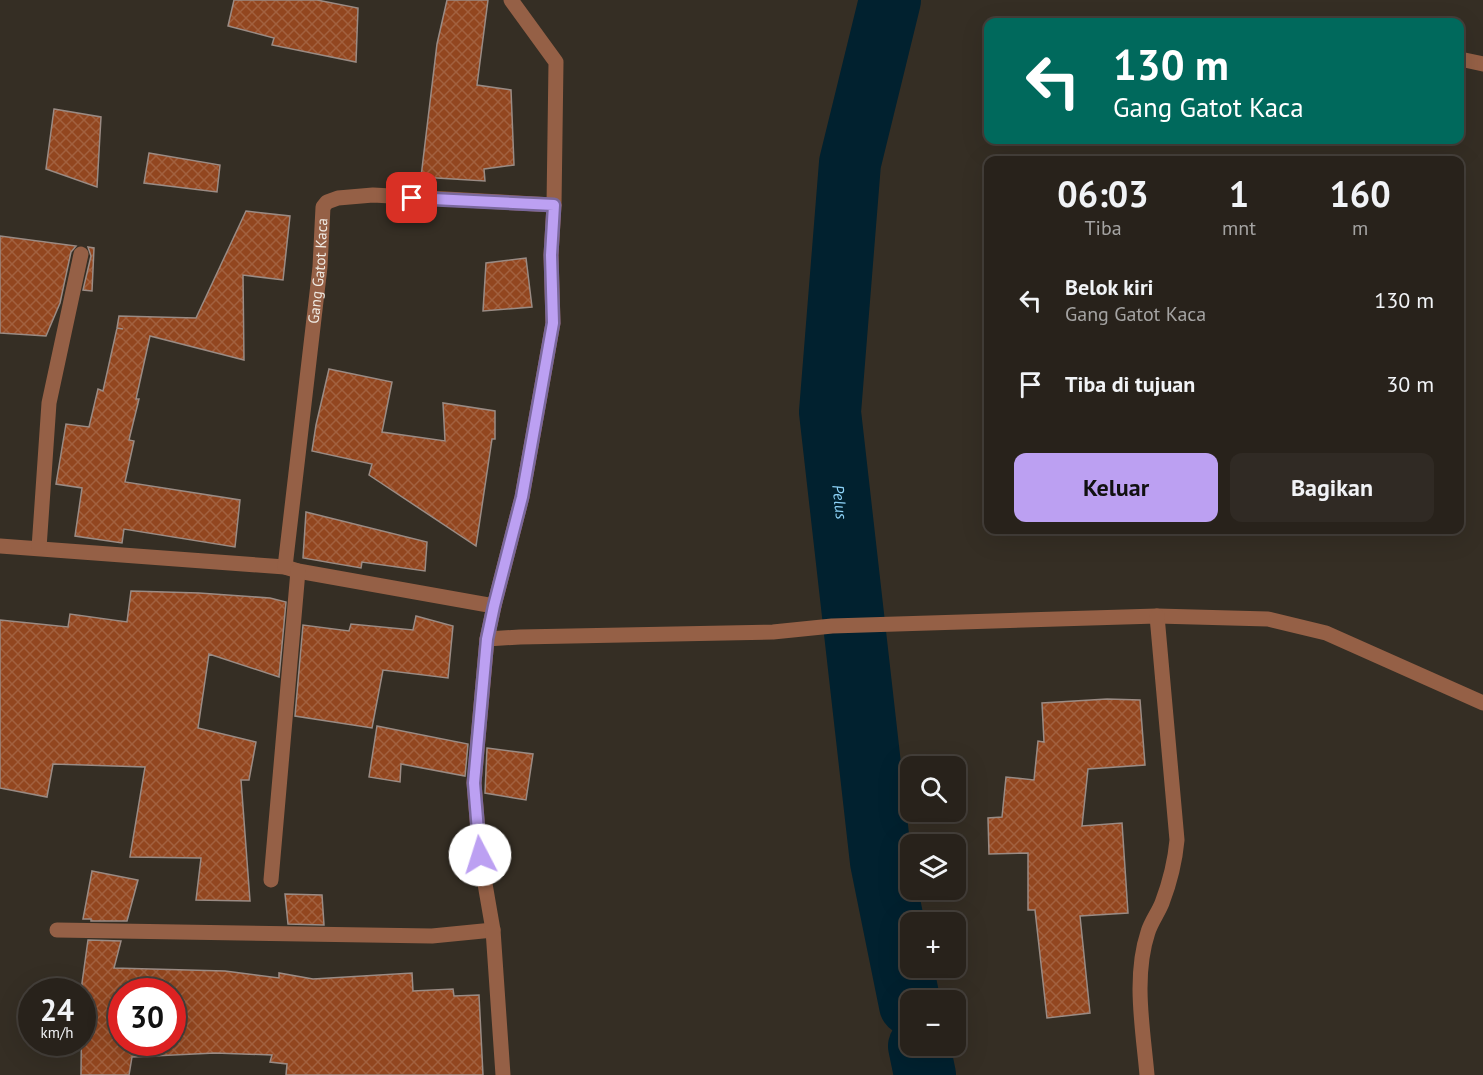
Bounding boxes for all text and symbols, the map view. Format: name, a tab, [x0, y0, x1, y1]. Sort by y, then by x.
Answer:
text: 130 m	[1113, 37, 1229, 92]
icon: left	[1014, 42, 1092, 120]
text: Gang Gatot Kaca	[1113, 90, 1304, 124]
text: 06:03	[1057, 170, 1149, 217]
text: 1	[1229, 170, 1249, 217]
text: 160	[1329, 170, 1391, 217]
pin	[386, 172, 437, 223]
icon: arrive	[395, 181, 428, 214]
text: Tiba	[1084, 215, 1122, 241]
text: mnt	[1222, 215, 1256, 241]
text: m	[1352, 215, 1368, 241]
street label: Gang Gatot Kaca	[303, 218, 331, 325]
text: Belok kiri	[1065, 273, 1154, 301]
icon: left	[1014, 284, 1047, 317]
text: 130 m	[1374, 286, 1434, 314]
text: Gang Gatot Kaca	[1065, 301, 1206, 327]
icon: arrive	[1014, 368, 1047, 401]
text: Tiba di tujuan	[1065, 370, 1195, 398]
text: 30 m	[1386, 370, 1434, 398]
button: Keluar	[1014, 453, 1218, 522]
button: Bagikan	[1230, 453, 1434, 522]
water label: Pelus	[828, 483, 852, 521]
map controls	[900, 756, 966, 1056]
button: search	[900, 756, 966, 822]
position arrow	[448, 823, 512, 887]
button: layers	[900, 834, 966, 900]
button: +	[900, 912, 966, 978]
speed limit sign: 30	[108, 978, 186, 1056]
text: 24	[40, 990, 74, 1029]
button: −	[900, 990, 966, 1056]
text: km/h	[41, 1023, 73, 1042]

